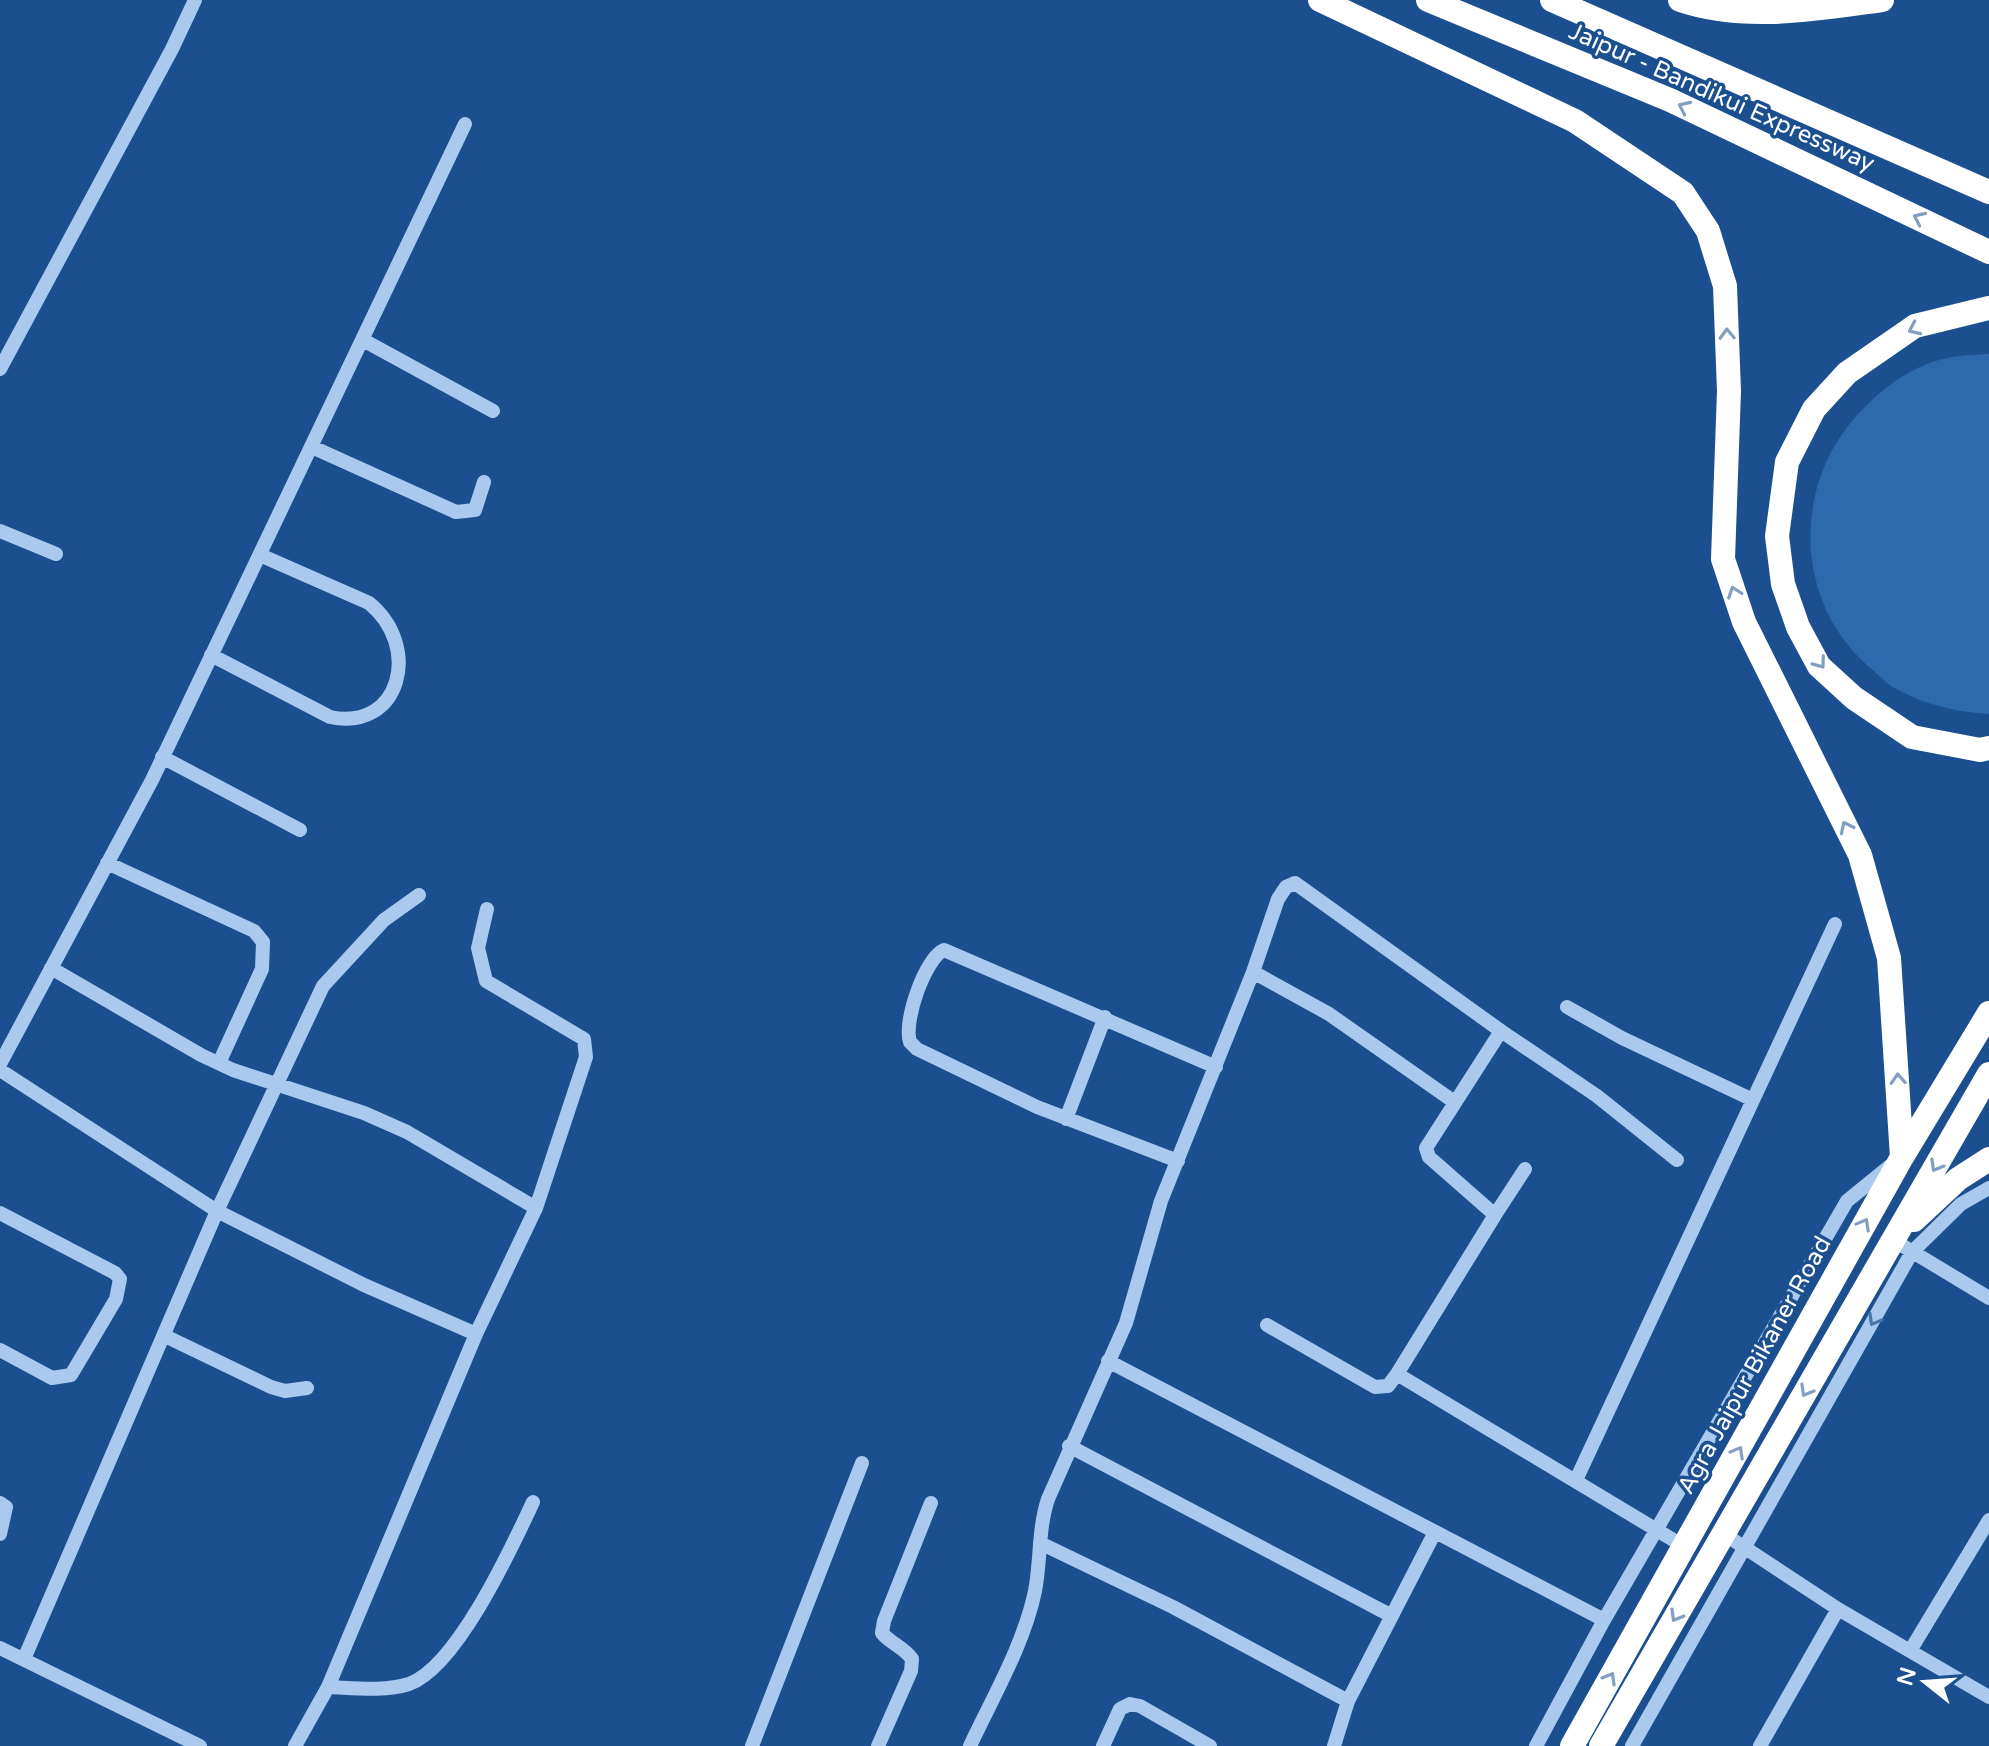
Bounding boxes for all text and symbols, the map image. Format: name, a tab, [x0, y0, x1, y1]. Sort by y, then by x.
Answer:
street label: Jaipur - Bandikui Expressway	[1564, 17, 1879, 178]
one-way arrow	[1677, 101, 1692, 117]
one-way arrow	[1912, 212, 1927, 228]
one-way arrow	[1908, 319, 1923, 335]
one-way arrow	[1718, 327, 1735, 340]
one-way arrow	[1728, 586, 1744, 600]
one-way arrow	[1810, 654, 1825, 669]
one-way arrow	[1841, 820, 1856, 835]
one-way arrow	[1890, 1072, 1907, 1085]
one-way arrow	[1930, 1157, 1946, 1172]
one-way arrow	[1854, 1219, 1870, 1233]
street label: Agra Jaipur Bikaner Road	[1671, 1231, 1837, 1499]
one-way arrow	[1868, 1311, 1884, 1326]
one-way arrow	[1800, 1382, 1816, 1397]
one-way arrow	[1728, 1445, 1743, 1460]
one-way arrow	[1670, 1608, 1686, 1622]
north arrow	[1885, 1642, 1965, 1722]
text: N	[1892, 1664, 1922, 1689]
one-way arrow	[1600, 1672, 1616, 1687]

